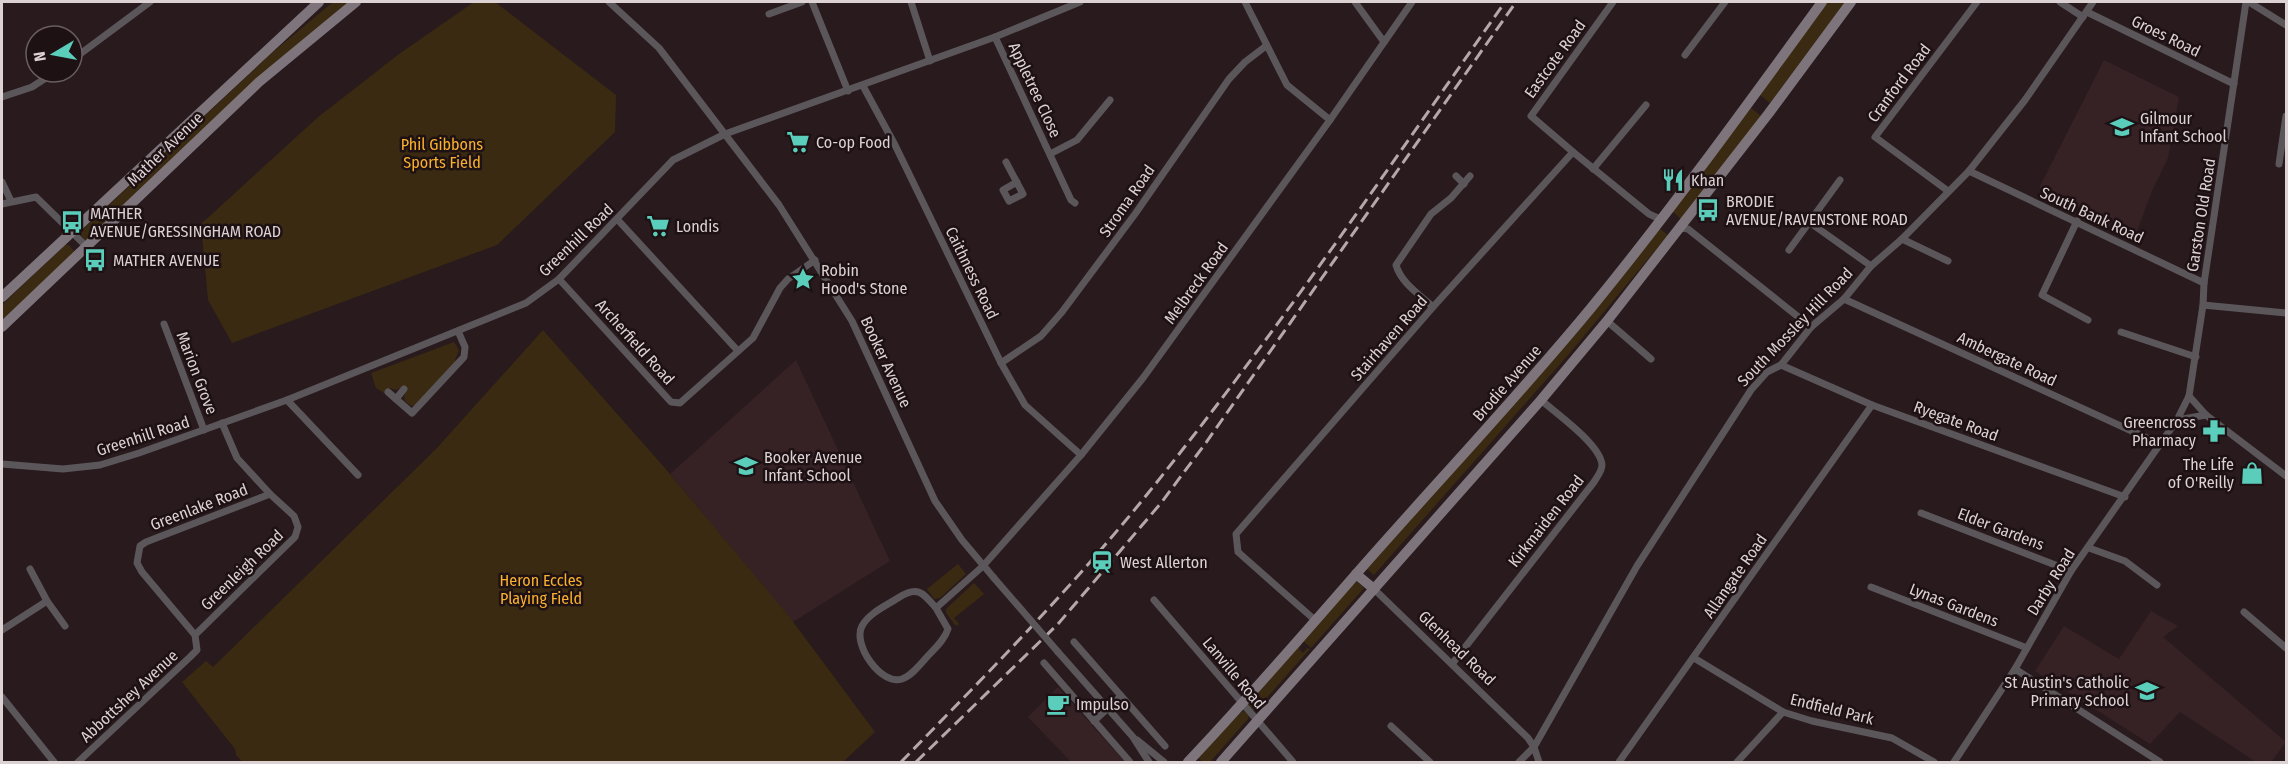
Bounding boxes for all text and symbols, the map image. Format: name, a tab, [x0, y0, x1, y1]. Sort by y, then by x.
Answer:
street label: Groes Road	[2128, 11, 2204, 61]
street label: Eastcote Road	[1520, 16, 1590, 102]
north arrow	[24, 24, 84, 84]
street label: Appletree Close	[1005, 39, 1065, 141]
street label: Cranford Road	[1863, 40, 1935, 126]
text: N	[30, 50, 50, 63]
street label: Mather Avenue	[123, 108, 207, 190]
place label: Gilmour Infant School	[2140, 109, 2227, 146]
school or university icon: Gilmour Infant School	[2109, 114, 2135, 140]
supermarket icon: Co-op Food	[785, 129, 811, 155]
place label: Co-op Food	[816, 133, 891, 152]
park label: Phil Gibbons Sports Field	[401, 135, 483, 172]
street label: Garston Old Road	[2183, 157, 2219, 273]
street label: Stroma Road	[1095, 161, 1159, 241]
restaurant icon: Khan	[1660, 167, 1686, 193]
place label: Khan	[1691, 171, 1724, 190]
street label: South Bank Road	[2037, 183, 2147, 247]
place label: BRODIE AVENUE/RAVENSTONE ROAD	[1726, 192, 1908, 229]
bus stop icon: BRODIE AVENUE/RAVENSTONE ROAD	[1695, 197, 1721, 223]
street label: Greenhill Road	[535, 200, 617, 280]
place label: MATHER AVENUE/GRESSINGHAM ROAD	[90, 204, 281, 241]
bus stop icon: MATHER AVENUE/GRESSINGHAM ROAD	[59, 209, 85, 235]
supermarket icon: Londis	[645, 213, 671, 239]
place label: Londis	[676, 217, 719, 236]
street label: Caithness Road	[941, 224, 1003, 322]
street label: Melbreck Road	[1160, 238, 1232, 328]
bus stop icon: MATHER AVENUE	[82, 247, 108, 273]
place label: MATHER AVENUE	[113, 251, 220, 270]
place label: Robin Hood's Stone	[821, 261, 908, 298]
street label: South Mossley Hill Road	[1733, 264, 1857, 390]
place icon: Robin Hood's Stone	[790, 266, 816, 292]
street label: Stairhaven Road	[1347, 291, 1431, 385]
street label: Archerfield Road	[592, 295, 678, 389]
street label: Booker Avenue	[857, 313, 915, 411]
street label: Ambergate Road	[1954, 328, 2060, 390]
street label: Marion Grove	[173, 329, 222, 417]
street label: Brodie Avenue	[1469, 341, 1545, 425]
street label: Ryegate Road	[1911, 397, 2001, 445]
street label: Greenhill Road	[94, 412, 192, 460]
place label: Greencross Pharmacy	[2124, 413, 2197, 450]
pharmacy icon: Greencross Pharmacy	[2201, 418, 2227, 444]
place label: Booker Avenue Infant School	[764, 448, 862, 485]
school or university icon: Booker Avenue Infant School	[733, 453, 759, 479]
place label: The Life of O'Reilly	[2168, 455, 2235, 492]
shop icon: The Life of O'Reilly	[2239, 460, 2265, 486]
street label: Kirkmaiden Road	[1504, 471, 1588, 571]
street label: Greenlake Road	[148, 480, 250, 534]
street label: Elder Gardens	[1955, 504, 2047, 554]
street label: Greenleigh Road	[197, 526, 287, 614]
street label: Allangate Road	[1699, 530, 1771, 622]
street label: Darby Road	[2023, 545, 2079, 619]
station icon: West Allerton	[1089, 549, 1115, 575]
place label: West Allerton	[1120, 553, 1208, 572]
park label: Heron Eccles Playing Field	[500, 571, 583, 608]
street label: Lynas Gardens	[1907, 579, 2001, 631]
street label: Glenhead Road	[1415, 607, 1499, 689]
street label: Lanville Road	[1199, 633, 1269, 713]
street label: Abbottshey Avenue	[76, 646, 182, 746]
place label: St Austin's Catholic Primary School	[2004, 673, 2129, 710]
school or university icon: St Austin's Catholic Primary School	[2134, 678, 2160, 704]
street label: Endfield Park	[1788, 689, 1876, 729]
cafe icon: Impulso	[1045, 691, 1071, 717]
place label: Impulso	[1076, 695, 1129, 714]

